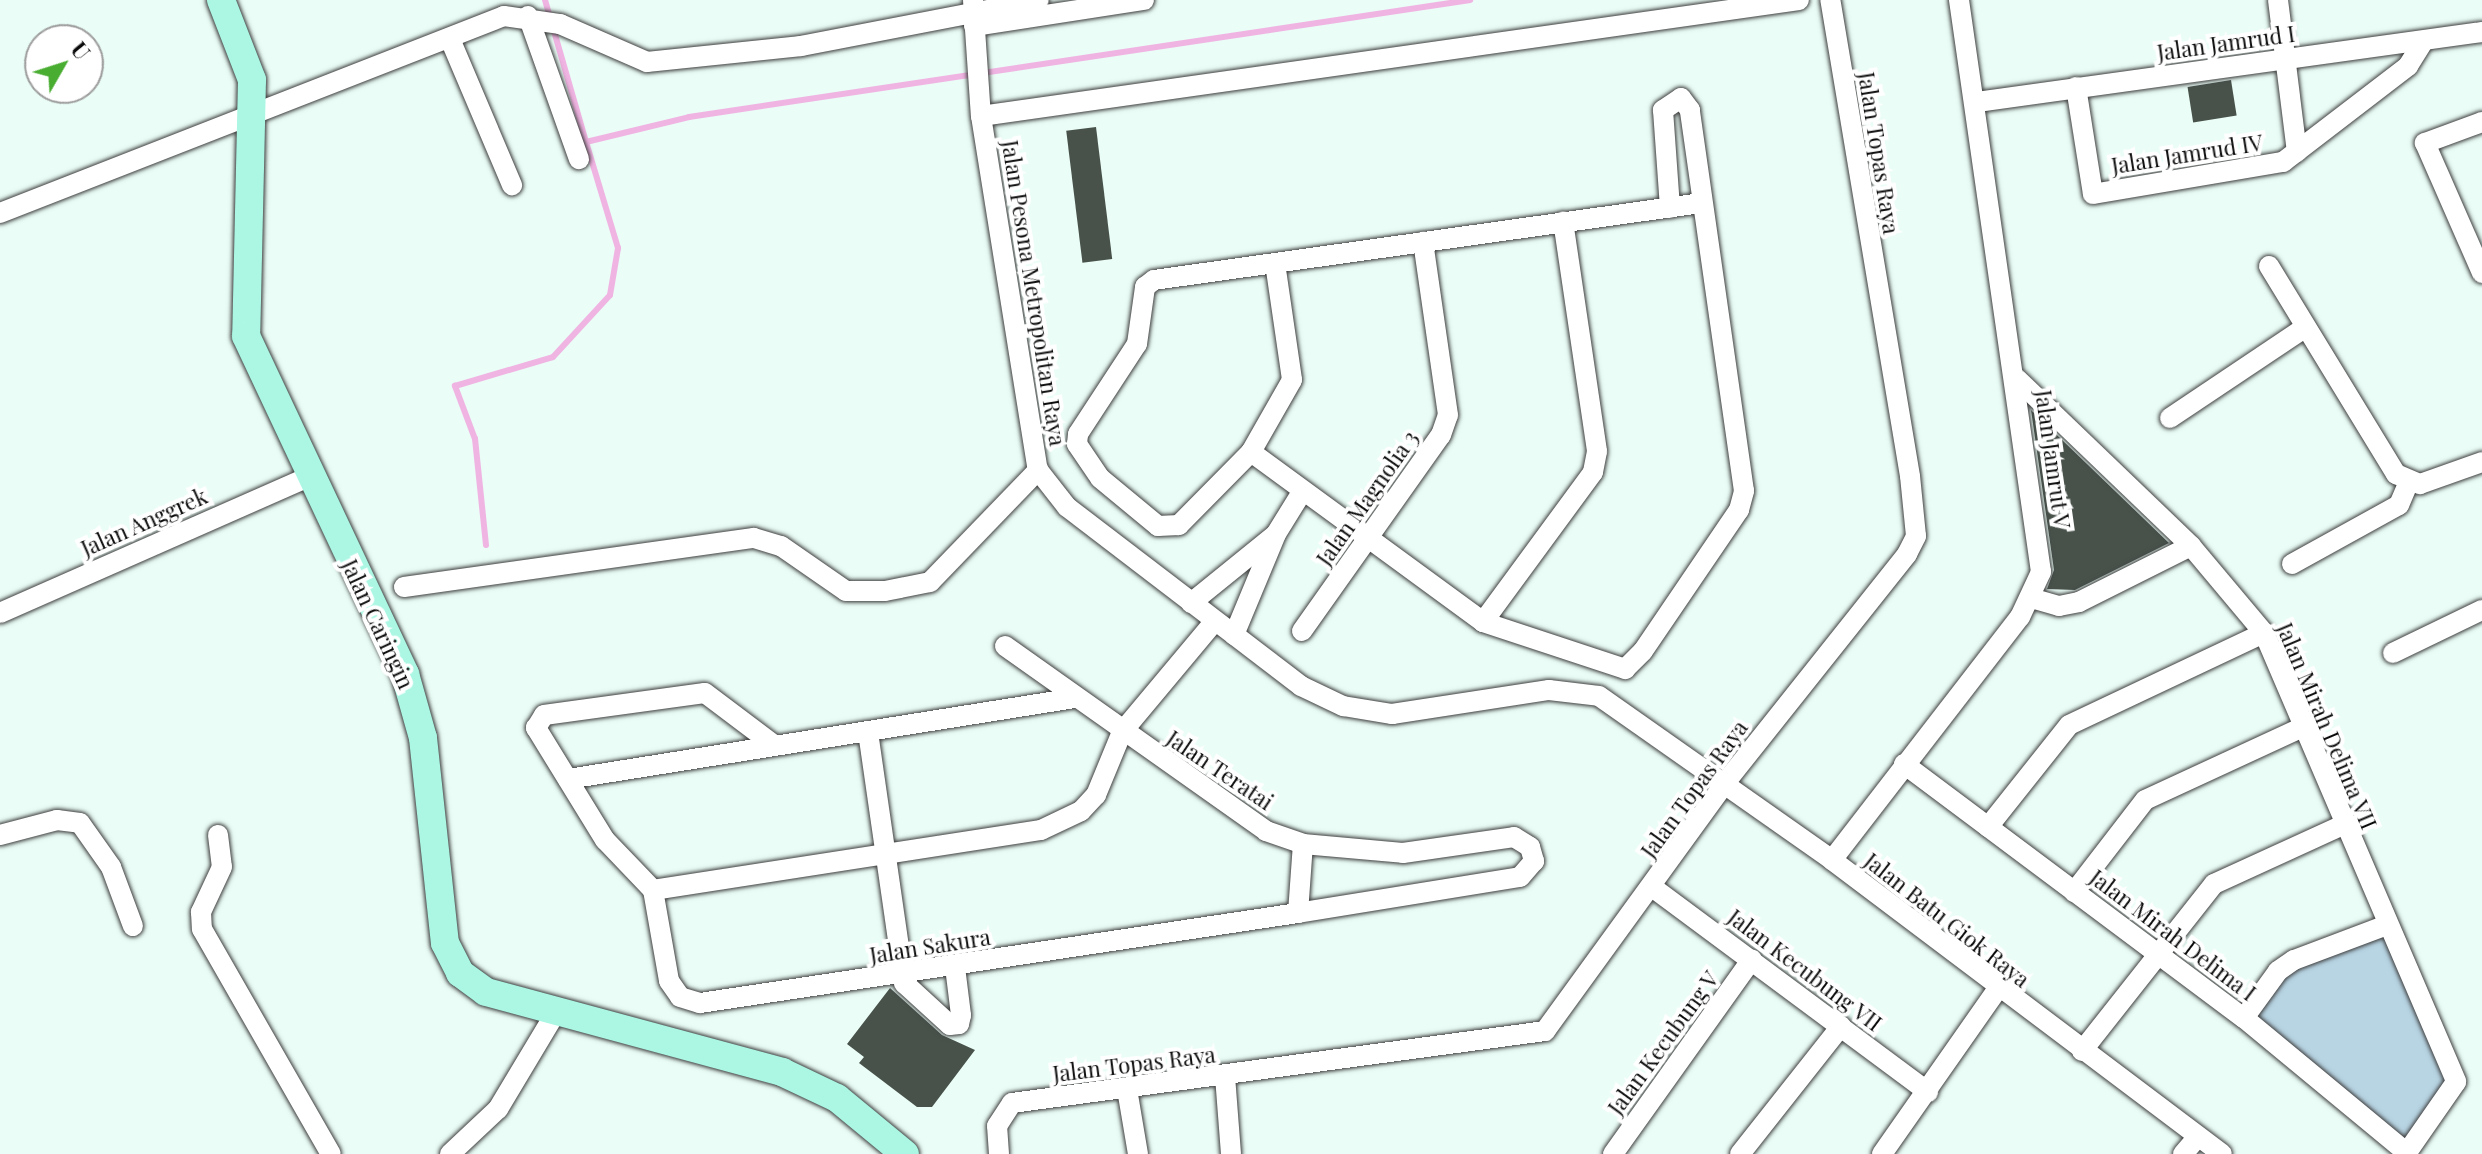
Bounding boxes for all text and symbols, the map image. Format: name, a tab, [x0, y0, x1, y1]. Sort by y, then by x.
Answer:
street label: Jalan Jamrud I	[2155, 20, 2297, 66]
north arrow	[24, 24, 104, 104]
text: U	[65, 35, 98, 65]
street label: Jalan Topas Raya	[1853, 70, 1905, 236]
street label: Jalan Jamrud IV	[2109, 129, 2265, 179]
street label: Jalan Pesona Metropolitan Raya	[997, 138, 1071, 448]
street label: Jalan Jamrut V	[2030, 388, 2076, 530]
street label: Jalan Magnolia 3	[1311, 425, 1423, 571]
street label: Jalan Anggrek	[76, 482, 212, 562]
street label: Jalan Caringin	[336, 555, 420, 693]
street label: Jalan Mirah Delima VII	[2271, 618, 2383, 834]
street label: Jalan Topas Raya	[1635, 715, 1753, 863]
street label: Jalan Teratai	[1162, 725, 1278, 815]
street label: Jalan Batu Giok Raya	[1859, 847, 2035, 993]
street label: Jalan Mirah Delima I	[2085, 864, 2261, 1006]
street label: Jalan Kecubung VII	[1723, 903, 1887, 1037]
street label: Jalan Sakura	[868, 923, 992, 969]
street label: Jalan Kecubung V	[1602, 966, 1724, 1120]
street label: Jalan Topas Raya	[1051, 1041, 1217, 1087]

